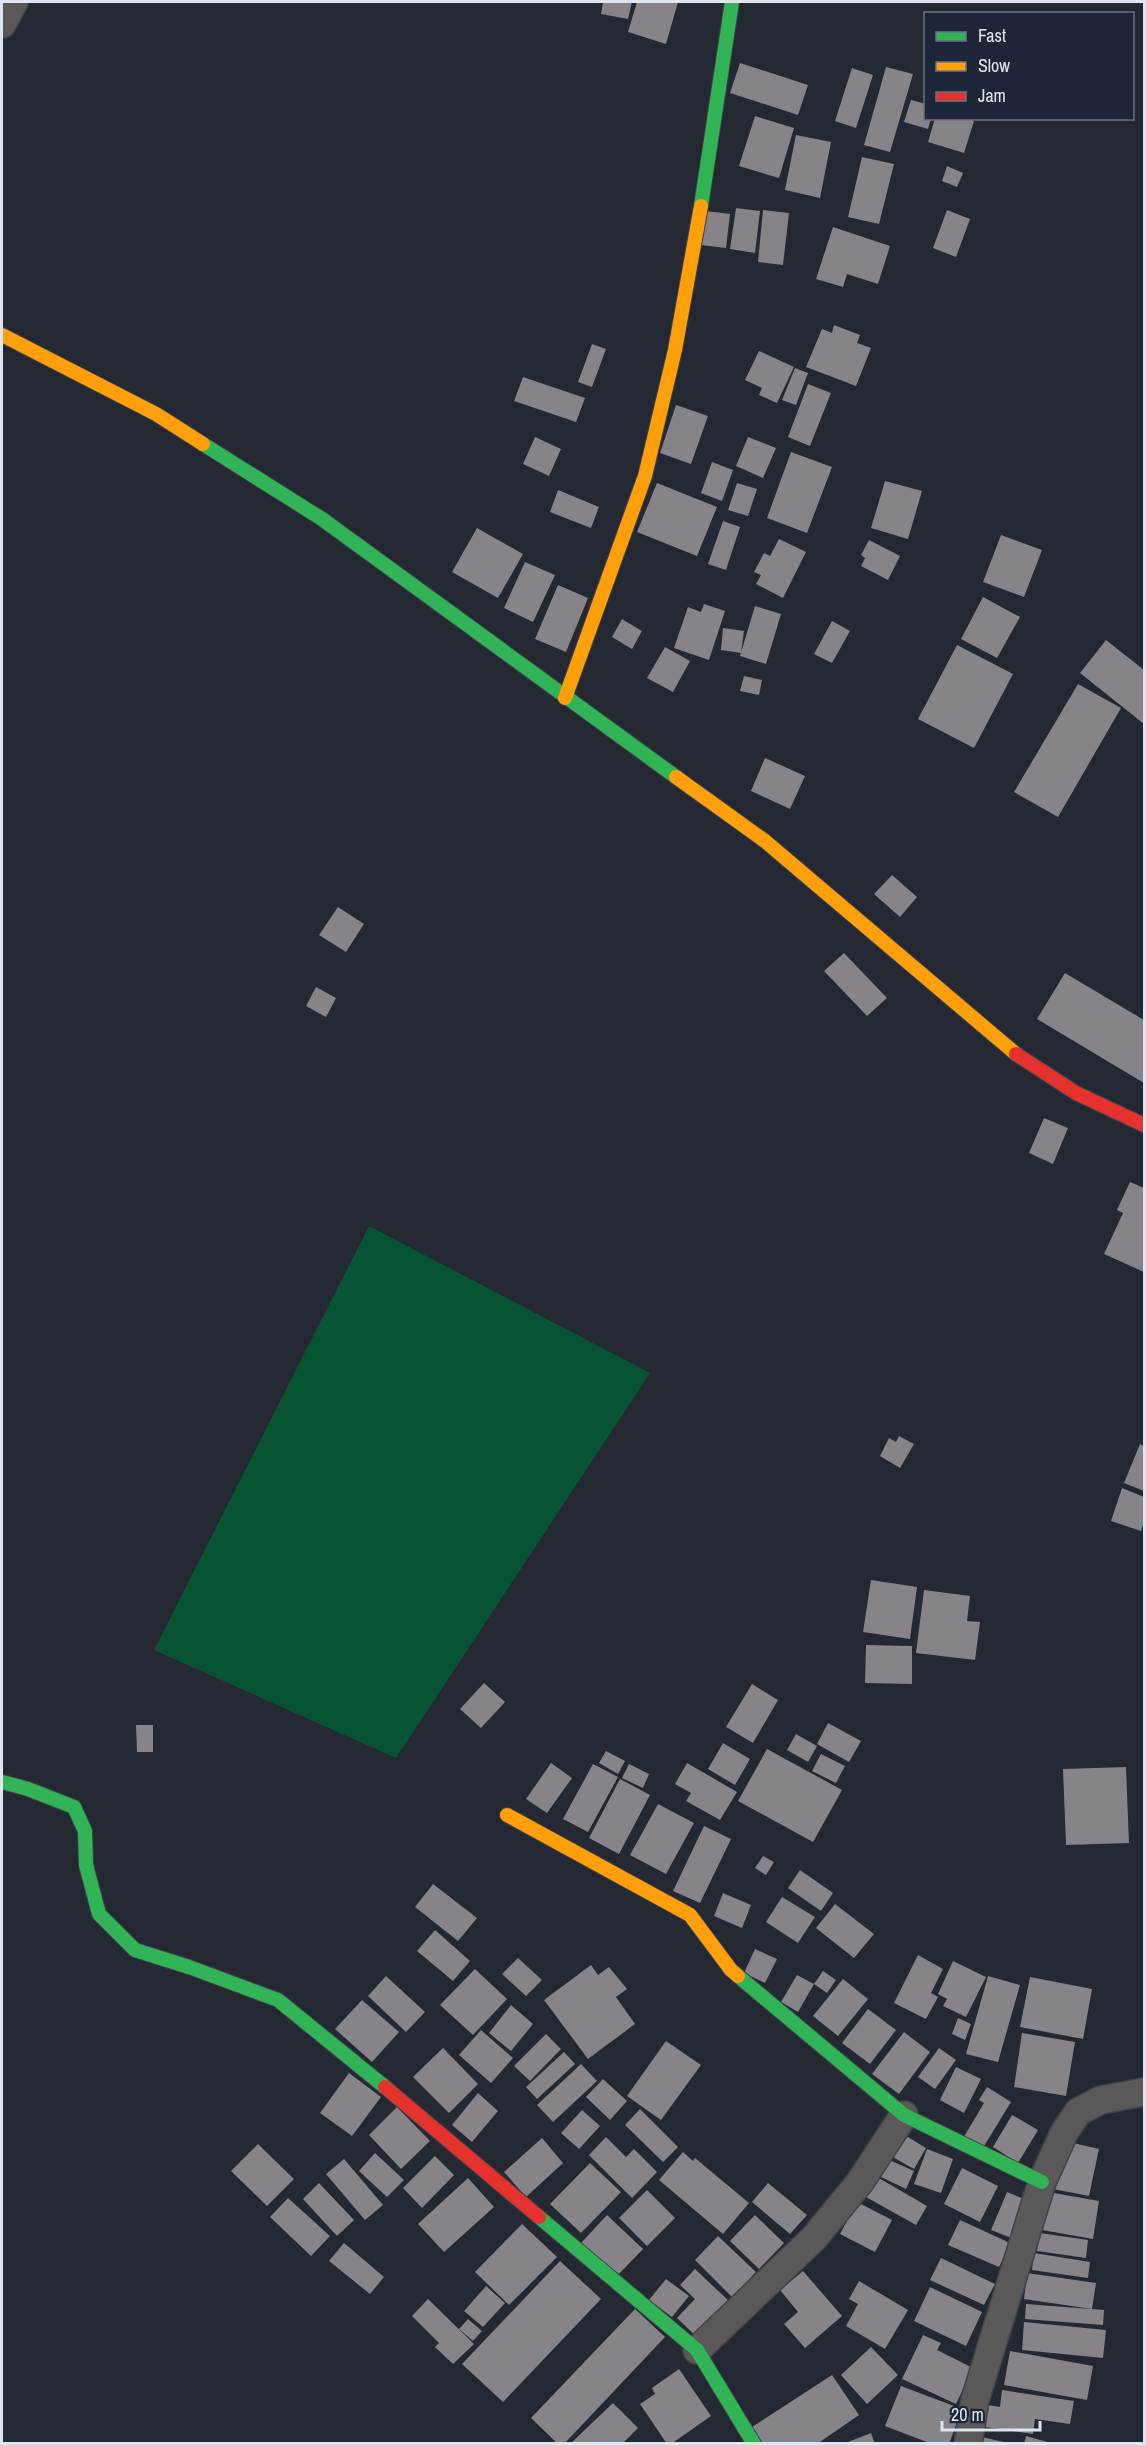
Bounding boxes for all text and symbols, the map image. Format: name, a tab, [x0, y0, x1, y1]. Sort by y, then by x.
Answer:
legend	[924, 12, 1134, 120]
text: Fast	[978, 23, 1006, 48]
text: Slow	[978, 53, 1010, 78]
text: Jam	[978, 83, 1006, 108]
scale bar	[942, 2394, 1040, 2432]
text: 20 m	[951, 2402, 984, 2427]

